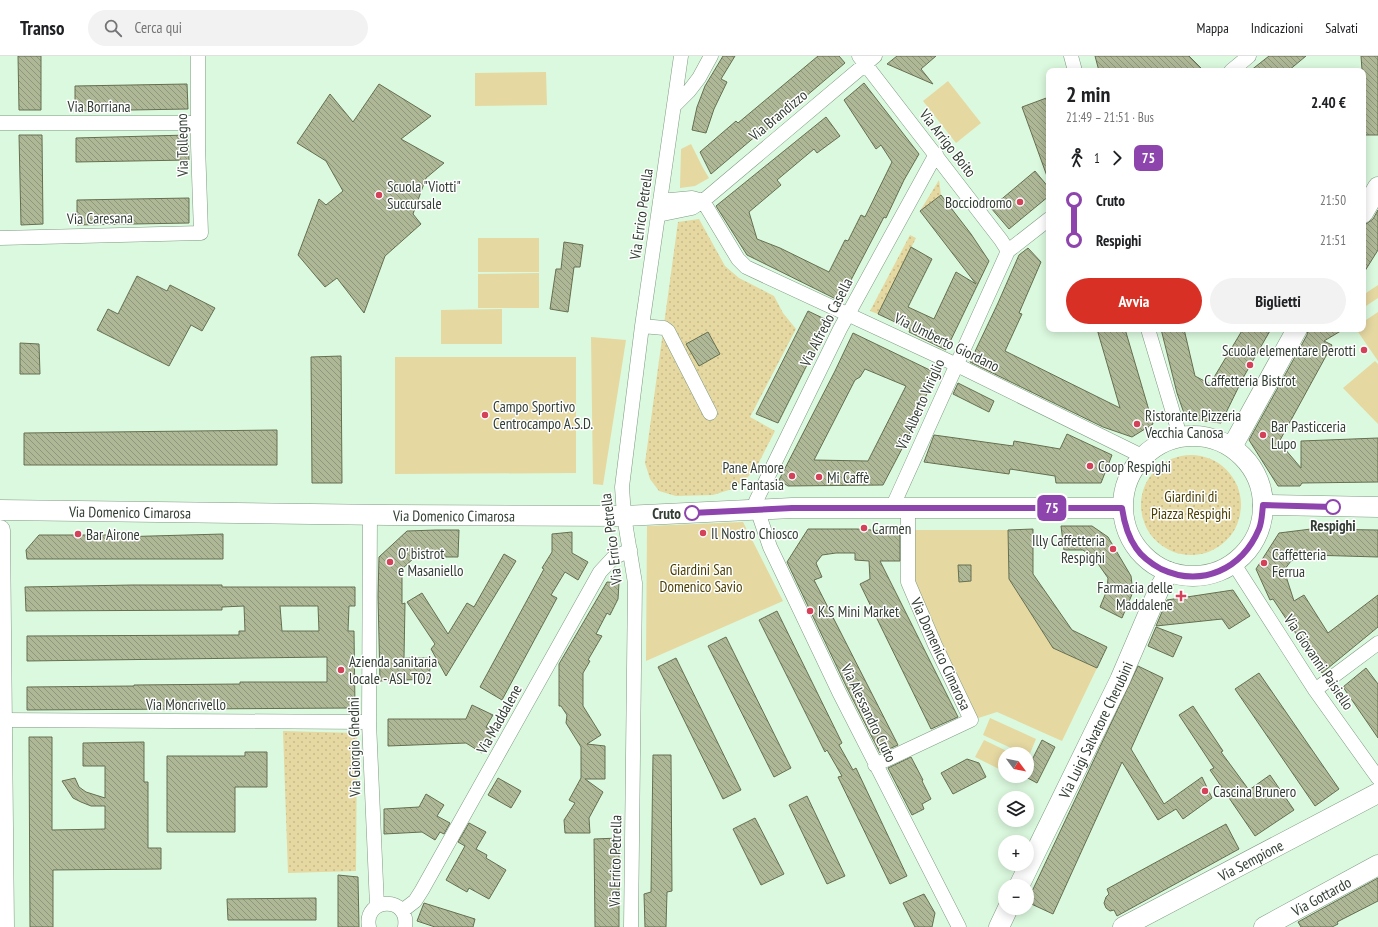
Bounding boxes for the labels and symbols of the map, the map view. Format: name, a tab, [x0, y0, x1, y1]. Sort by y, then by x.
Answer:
street label: Via Brandizzo	[744, 85, 811, 145]
street label: Via Borriana	[67, 97, 131, 116]
street label: Via Arrigo Boito	[915, 104, 980, 181]
street label: Via Tollegno	[172, 113, 192, 178]
street label: Via Errico Petrella	[625, 167, 657, 262]
place label: Scuola "Viotti" Succursale	[387, 177, 461, 213]
marker: Scuola "Viotti" Succursale	[374, 190, 384, 200]
place label: Bocciodromo	[945, 193, 1012, 212]
marker: Bocciodromo	[1015, 197, 1025, 207]
street label: Via Caresana	[66, 208, 133, 228]
street label: Via Alfredo Casella	[795, 275, 856, 370]
street label: Via Umberto Giordano	[890, 308, 1003, 376]
place label: Scuola elementare Perotti	[1222, 341, 1356, 360]
marker: Scuola elementare Perotti	[1359, 345, 1369, 355]
street label: Via Alberto Viriglio	[891, 356, 948, 453]
marker: Caffetteria Bistrot	[1245, 360, 1255, 370]
place label: Caffetteria Bistrot	[1204, 371, 1296, 390]
place label: Campo Sportivo Centrocampo A.S.D.	[493, 397, 594, 433]
place label: Ristorante Pizzeria Vecchia Canosa	[1144, 406, 1241, 442]
marker: Campo Sportivo Centrocampo A.S.D.	[480, 410, 490, 420]
place label: Bar Pasticceria Lupo	[1271, 417, 1346, 453]
marker: Ristorante Pizzeria Vecchia Canosa	[1132, 419, 1142, 429]
marker: Bar Pasticceria Lupo	[1258, 430, 1268, 440]
place label: Coop Respighi	[1098, 457, 1171, 476]
place label: Pane Amore e Fantasia	[722, 458, 784, 494]
marker: Coop Respighi	[1085, 461, 1095, 471]
place label: Mi Caffè	[827, 468, 869, 487]
marker: Pane Amore e Fantasia	[787, 471, 797, 481]
marker: Mi Caffè	[814, 472, 824, 482]
park label: Giardini di Piazza Respighi	[1151, 487, 1231, 523]
street label: Via Errico Petrella	[596, 492, 626, 587]
line badge: 75	[1034, 495, 1070, 521]
marker: Respighi	[1325, 499, 1341, 515]
street label: Via Domenico Cimarosa	[68, 501, 191, 522]
place label: Cruto	[652, 504, 681, 523]
marker: Cruto	[684, 505, 700, 521]
street label: Via Domenico Cimarosa	[392, 506, 515, 525]
place label: Respighi	[1310, 516, 1356, 535]
place label: Carmen	[872, 519, 911, 538]
marker: Carmen	[859, 523, 869, 533]
place label: Il Nostro Chiosco	[711, 524, 799, 543]
place label: Bar Airone	[86, 525, 140, 544]
marker: Il Nostro Chiosco	[698, 528, 708, 538]
marker: Bar Airone	[73, 529, 83, 539]
place label: Illy Caffetteria Respighi	[1032, 531, 1105, 567]
place label: O' bistrot e Masaniello	[398, 544, 464, 580]
marker: Illy Caffetteria Respighi	[1108, 544, 1118, 554]
place label: Caffetteria Ferrua	[1272, 545, 1326, 581]
marker: O' bistrot e Masaniello	[385, 557, 395, 567]
marker: Caffetteria Ferrua	[1259, 558, 1269, 568]
park label: Giardini San Domenico Savio	[660, 560, 742, 596]
place label: Farmacia delle Maddalene	[1097, 578, 1173, 614]
marker: Farmacia delle Maddalene	[1176, 591, 1186, 601]
street label: Via Domenico Cimarosa	[906, 594, 975, 713]
place label: K.S Mini Market	[818, 602, 899, 621]
marker: K.S Mini Market	[805, 606, 815, 616]
street label: Via Giovanni Paisiello	[1279, 610, 1358, 713]
place label: Azienda sanitaria locale - ASL TO2	[349, 652, 437, 688]
street label: Via Luigi Salvatore Cherubini	[1054, 658, 1136, 802]
street label: Via Alessandro Cruto	[837, 660, 901, 765]
marker: Azienda sanitaria locale - ASL TO2	[336, 665, 346, 675]
street label: Via Maddalene	[472, 681, 526, 758]
street label: Via Moncrivello	[145, 695, 226, 714]
street label: Via Giorgio Ghedini	[344, 697, 364, 798]
north arrow	[998, 747, 1034, 783]
place label: Cascina Brunero	[1213, 782, 1296, 801]
marker: Cascina Brunero	[1200, 786, 1210, 796]
street label: Via Errico Petrella	[605, 815, 625, 908]
street label: Via Sempione	[1214, 835, 1286, 885]
street label: Via Gottardo	[1287, 872, 1354, 920]

